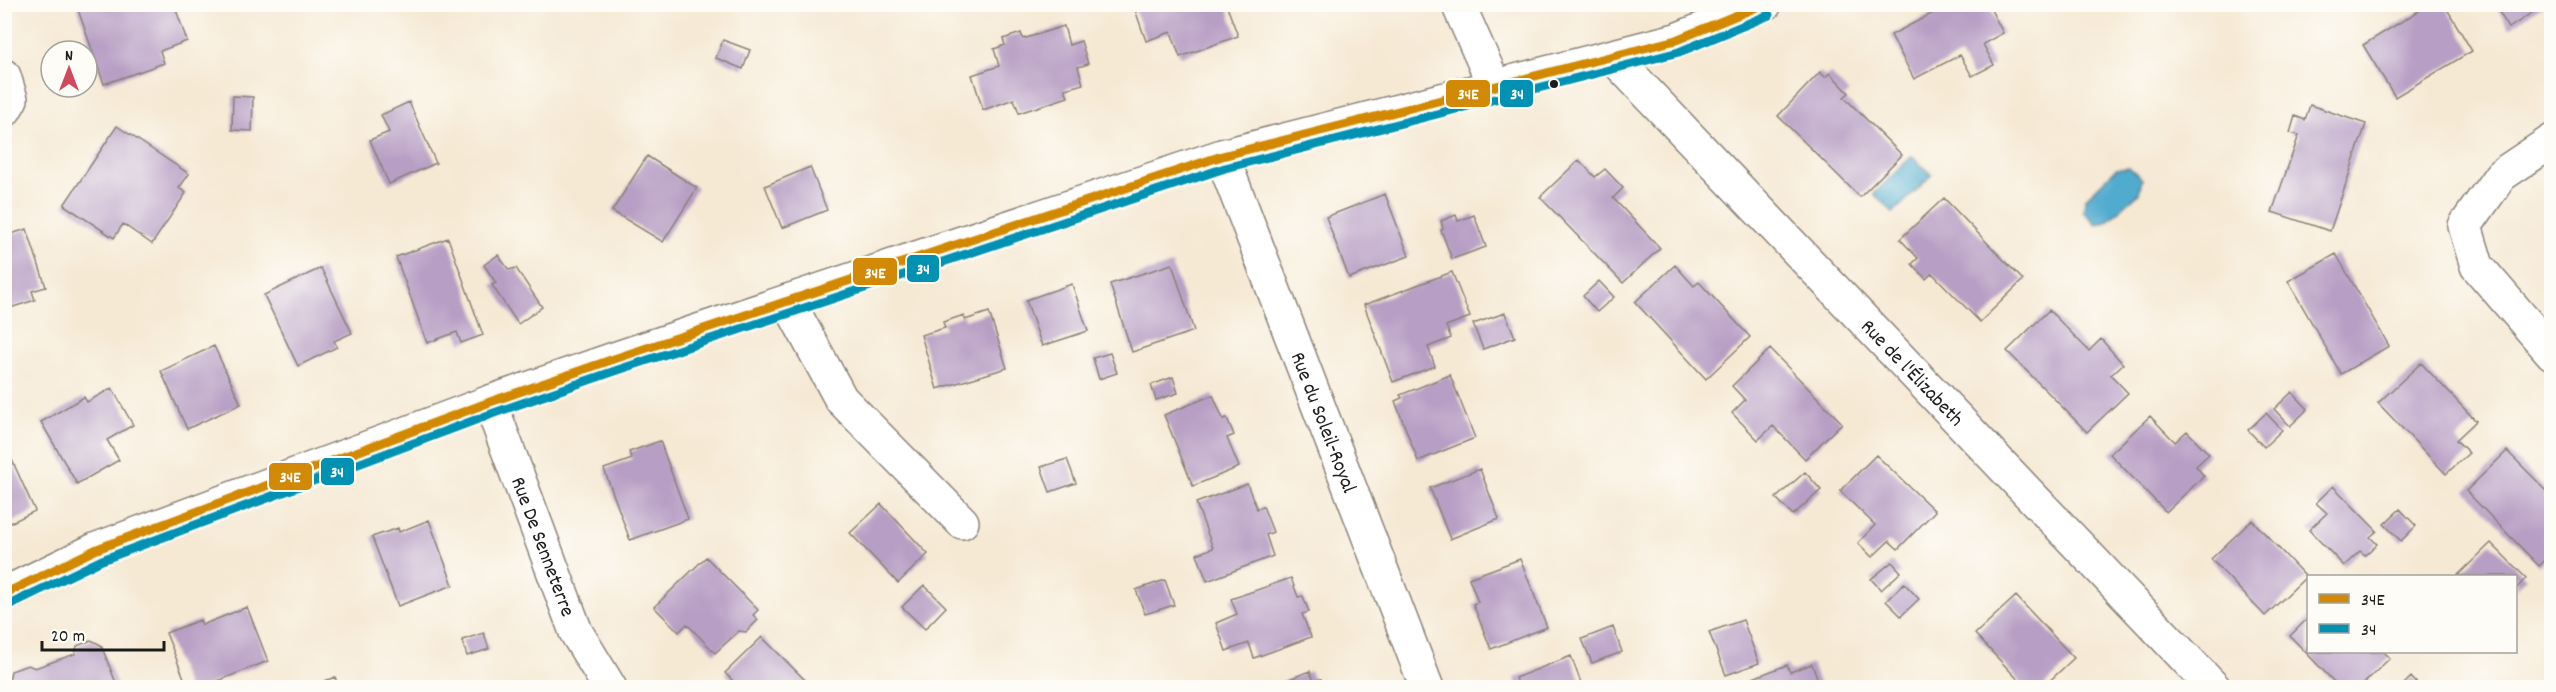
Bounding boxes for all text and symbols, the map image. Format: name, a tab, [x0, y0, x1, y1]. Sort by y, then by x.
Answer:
north arrow	[39, 39, 99, 99]
text: N	[65, 45, 73, 68]
unlabelled marker	[1548, 78, 1560, 90]
line badge: 34E	[1445, 79, 1491, 108]
line badge: 34	[1499, 79, 1534, 108]
text: 34E	[1457, 84, 1479, 107]
text: 34	[1510, 84, 1524, 107]
line badge: 34	[906, 254, 940, 283]
line badge: 34E	[852, 257, 898, 286]
text: 34	[916, 259, 930, 282]
text: 34E	[864, 263, 886, 286]
street label: Rue de l'Élizabeth	[1852, 314, 1969, 435]
street label: Rue du Soleil-Royal	[1281, 348, 1362, 498]
line badge: 34	[320, 457, 355, 486]
line badge: 34E	[268, 462, 313, 491]
text: 34	[330, 462, 344, 485]
text: 34E	[279, 467, 301, 490]
street label: Rue De Senneterre	[501, 473, 581, 622]
legend	[2307, 575, 2517, 653]
text: 34E	[2361, 589, 2385, 614]
scale bar	[42, 614, 164, 652]
text: 34	[2361, 619, 2376, 644]
text: 20 m	[51, 625, 85, 650]

